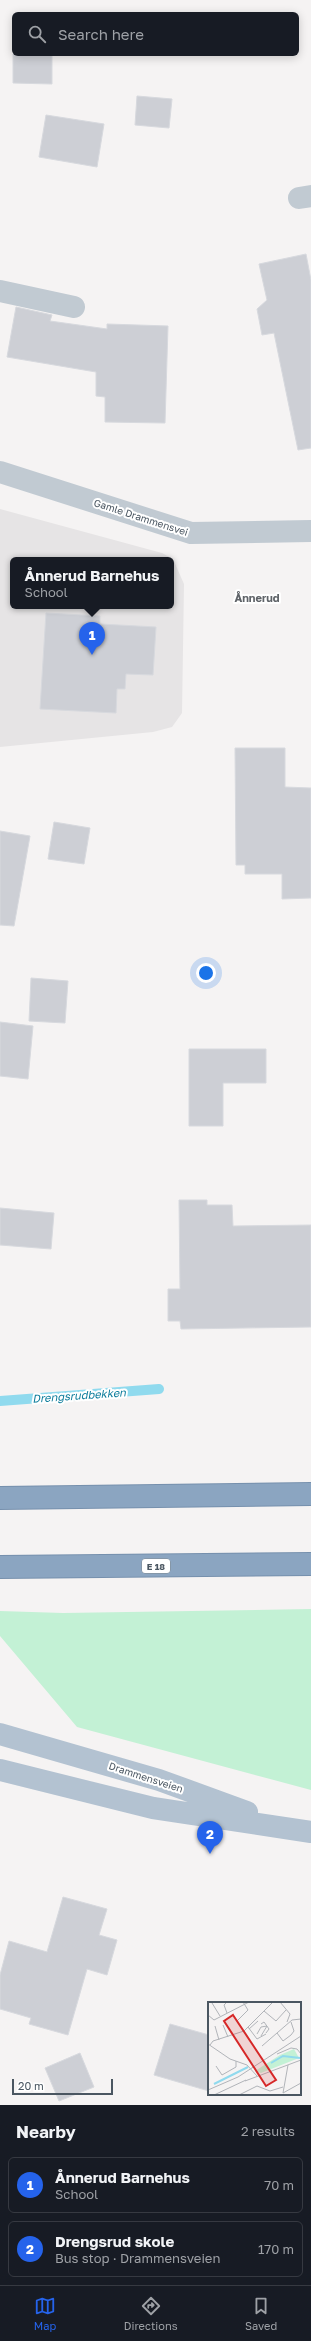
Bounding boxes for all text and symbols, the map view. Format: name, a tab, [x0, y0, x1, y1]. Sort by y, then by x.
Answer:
search box	[12, 12, 299, 56]
icon: search	[26, 23, 48, 45]
text: Search here	[58, 25, 144, 43]
street label: Gamle Drammensvei	[92, 496, 190, 538]
popup	[10, 557, 174, 609]
text: Ånnerud Barnehus	[25, 566, 159, 584]
text: School	[25, 584, 68, 600]
district label: Ånnerud	[234, 591, 280, 604]
pin: 1	[79, 622, 105, 655]
your location	[196, 963, 216, 983]
water label: Drengsrudbekken	[32, 1385, 128, 1406]
road number: E 18	[142, 1559, 170, 1573]
street label: Drammensveien	[107, 1759, 185, 1795]
pin: 2	[197, 1821, 223, 1854]
inset map	[208, 2002, 301, 2095]
scale bar	[12, 2077, 113, 2096]
text: 20 m	[18, 2079, 44, 2092]
text: Nearby	[16, 2121, 76, 2142]
text: 2 results	[241, 2123, 295, 2139]
text: Ånnerud Barnehus	[55, 2168, 190, 2186]
text: 1	[27, 2177, 33, 2193]
text: 70 m	[264, 2177, 294, 2193]
text: School	[55, 2186, 98, 2202]
text: Drengsrud skole	[55, 2232, 174, 2250]
text: 2	[26, 2241, 34, 2257]
text: 170 m	[258, 2241, 294, 2257]
text: Bus stop · Drammensveien	[55, 2250, 220, 2266]
tab: Map	[34, 2295, 56, 2332]
tab: Directions	[124, 2295, 178, 2332]
tab: Saved	[245, 2295, 277, 2332]

